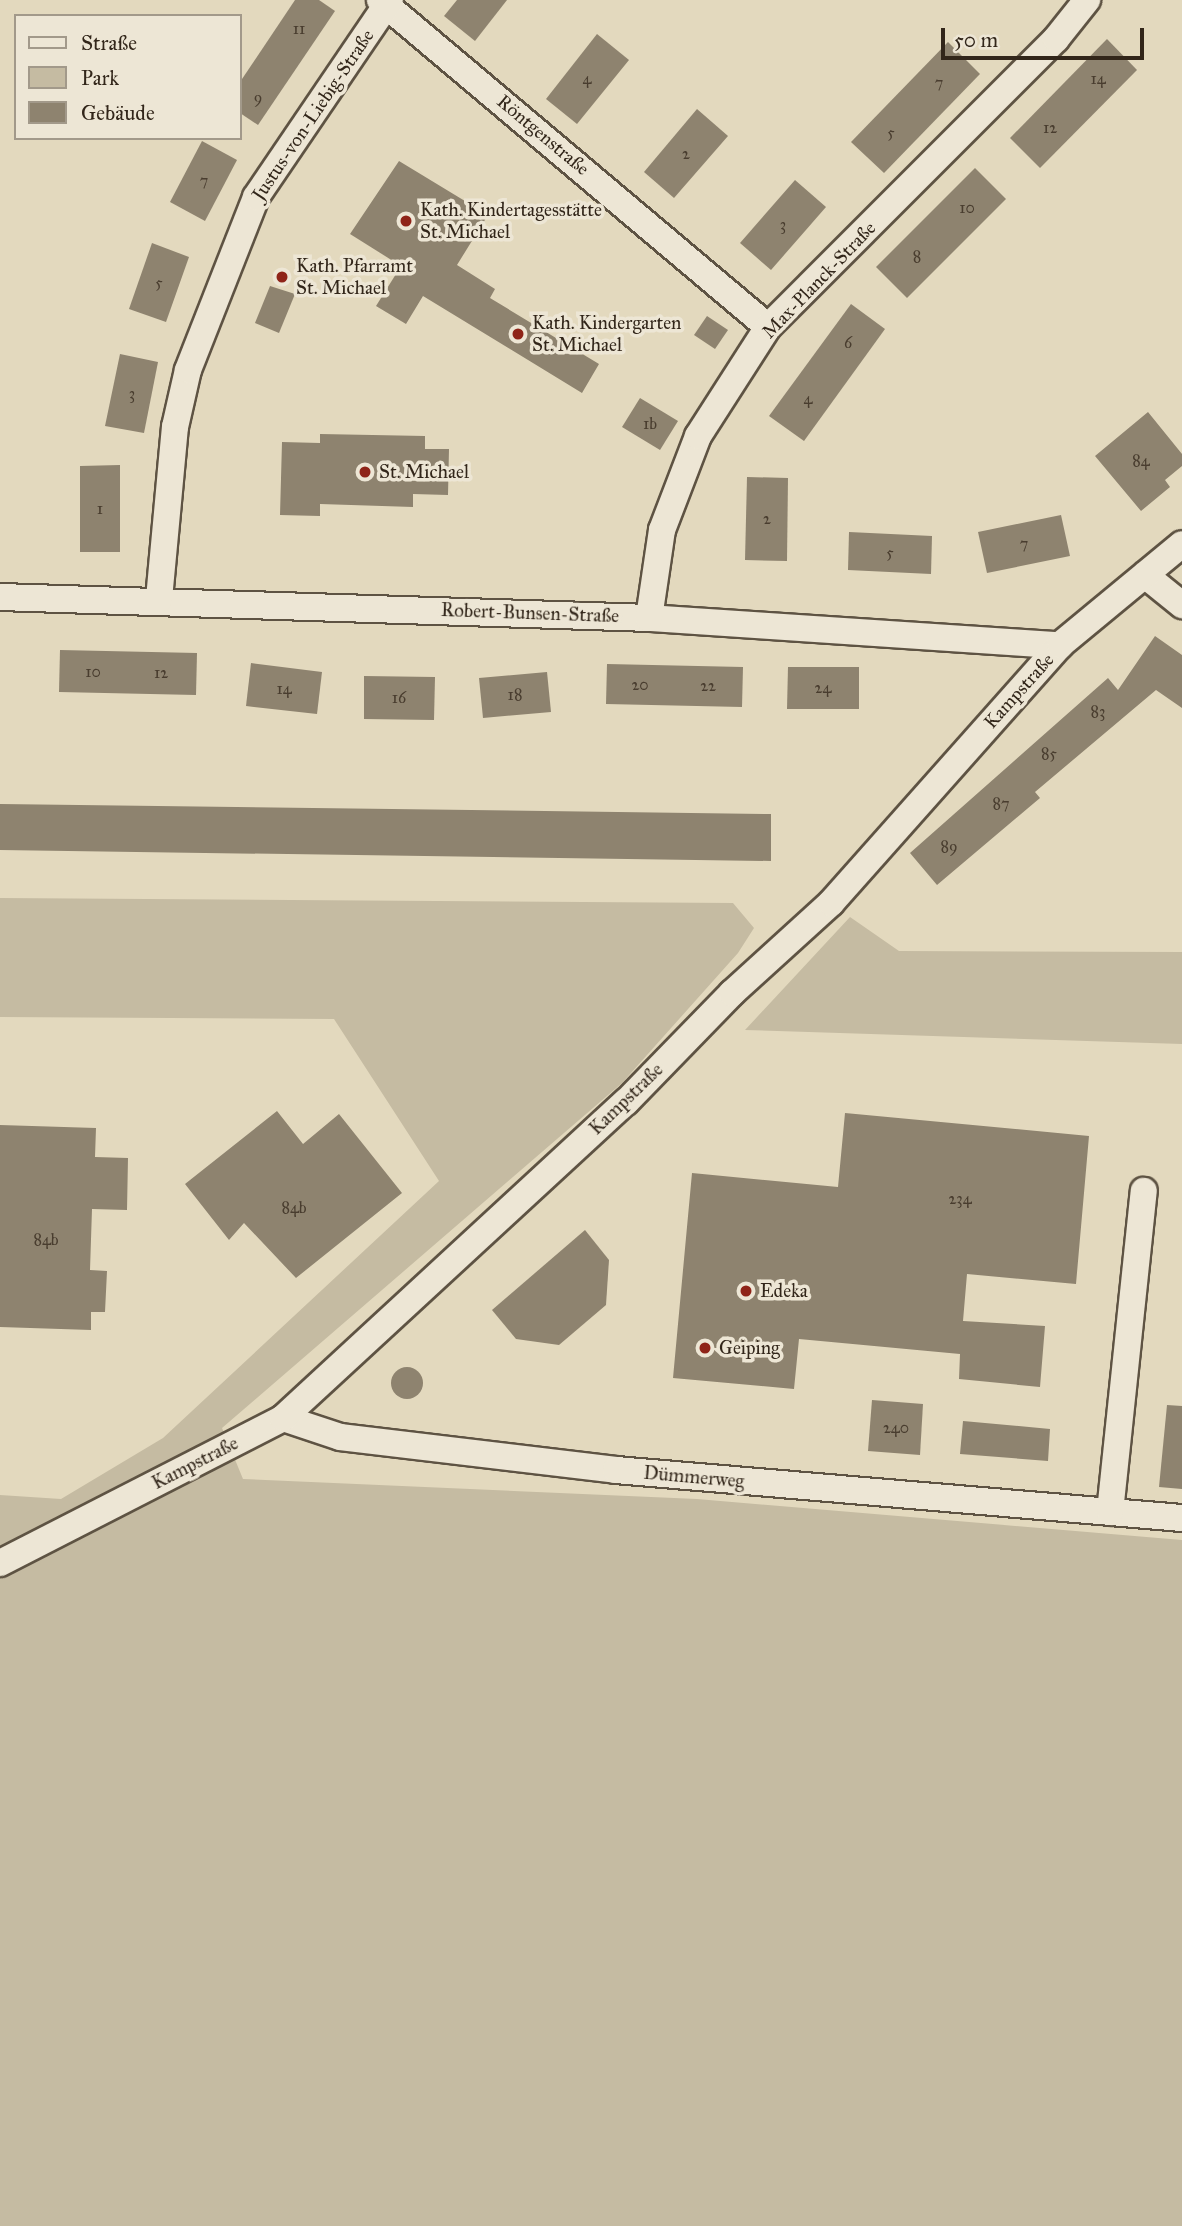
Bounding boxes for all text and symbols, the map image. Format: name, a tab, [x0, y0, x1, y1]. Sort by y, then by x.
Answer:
legend	[14, 14, 242, 140]
scale bar	[944, 14, 1147, 58]
house number: 11	[293, 19, 305, 39]
street label: Justus-von-Liebig-Straße	[247, 25, 379, 205]
text: 50 m	[954, 27, 998, 53]
text: Straße	[81, 30, 137, 56]
text: Park	[81, 65, 119, 91]
house number: 4	[583, 69, 591, 89]
house number: 14	[1090, 69, 1106, 89]
house number: 7	[935, 73, 943, 93]
house number: 9	[254, 88, 262, 108]
street label: Röntgenstraße	[492, 90, 594, 180]
text: Gebäude	[81, 100, 155, 126]
house number: 12	[1043, 118, 1057, 138]
house number: 5	[887, 123, 895, 143]
house number: 2	[682, 144, 690, 164]
house number: 7	[200, 171, 208, 191]
house number: 10	[959, 198, 975, 218]
place label: Kath. Kindertagesstätte St. Michael	[420, 199, 602, 243]
marker: Kath. Kindertagesstätte St. Michael	[398, 213, 414, 229]
house number: 3	[780, 215, 786, 235]
street label: Max-Planck-Straße	[758, 217, 880, 343]
house number: 8	[913, 247, 921, 267]
place label: Kath. Pfarramt St. Michael	[296, 255, 413, 299]
marker: Kath. Pfarramt St. Michael	[274, 269, 290, 285]
house number: 5	[155, 273, 163, 293]
place label: Kath. Kindergarten St. Michael	[532, 312, 681, 356]
marker: Kath. Kindergarten St. Michael	[510, 326, 526, 342]
house number: 6	[844, 333, 852, 353]
house number: 3	[129, 384, 135, 404]
house number: 4	[804, 389, 812, 409]
house number: 1b	[643, 414, 657, 434]
house number: 84	[1132, 451, 1150, 471]
place label: St. Michael	[379, 461, 469, 483]
marker: St. Michael	[357, 464, 373, 480]
house number: 1	[97, 499, 103, 519]
house number: 2	[763, 509, 771, 529]
house number: 7	[1020, 534, 1028, 554]
house number: 5	[886, 543, 894, 563]
street label: Robert-Bunsen-Straße	[441, 598, 619, 628]
street label: Kampstraße	[979, 649, 1059, 733]
house number: 10	[85, 662, 101, 682]
house number: 12	[154, 663, 168, 683]
house number: 20	[631, 675, 649, 695]
house number: 22	[700, 676, 716, 696]
house number: 24	[815, 678, 831, 698]
house number: 14	[276, 679, 292, 699]
house number: 18	[508, 685, 522, 705]
house number: 16	[392, 688, 406, 708]
house number: 83	[1091, 702, 1105, 722]
house number: 85	[1041, 744, 1057, 764]
house number: 87	[992, 794, 1010, 814]
house number: 89	[940, 837, 958, 857]
street label: Kampstraße	[584, 1058, 668, 1140]
house number: 234	[948, 1189, 972, 1209]
house number: 84b	[281, 1198, 307, 1218]
house number: 84b	[33, 1230, 59, 1250]
place label: Edeka	[760, 1280, 808, 1302]
marker: Edeka	[738, 1283, 754, 1299]
place label: Geiping	[719, 1337, 780, 1359]
marker: Geiping	[697, 1340, 713, 1356]
house number: 240	[883, 1418, 909, 1438]
street label: Kampstraße	[148, 1432, 242, 1494]
street label: Dümmerweg	[643, 1461, 745, 1493]

